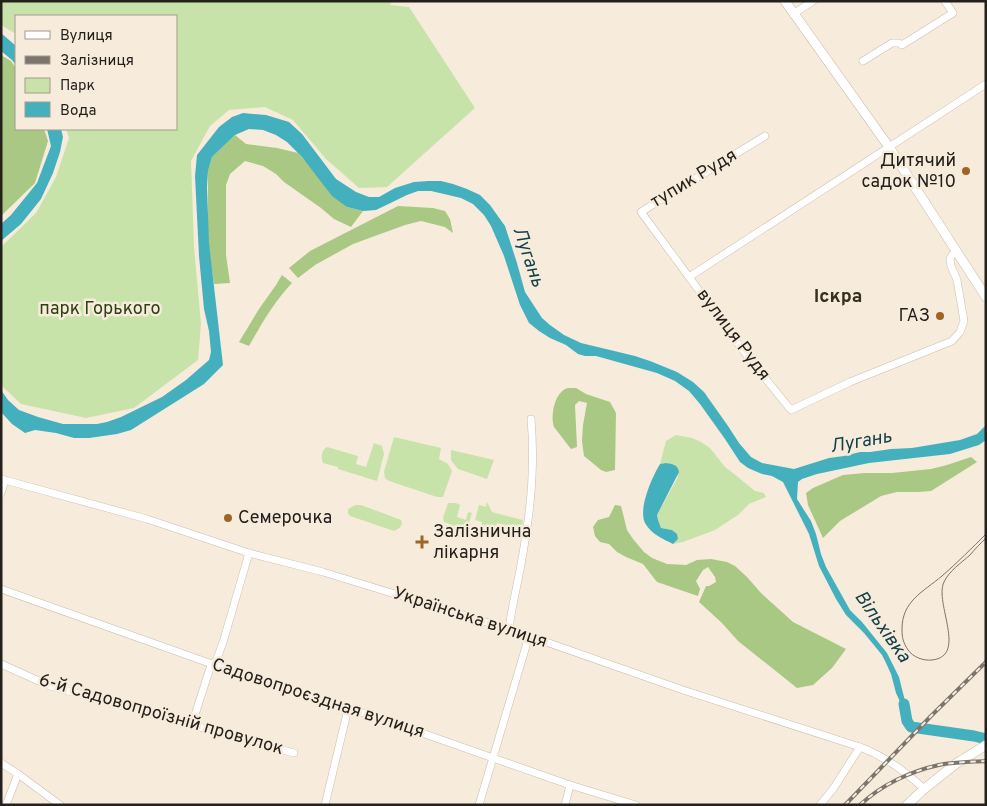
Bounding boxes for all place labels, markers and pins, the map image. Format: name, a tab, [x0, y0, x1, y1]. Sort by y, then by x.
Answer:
place label: Дитячий садок №10	[861, 150, 956, 194]
marker: Дитячий садок №10	[960, 165, 972, 177]
place label: ГАЗ	[898, 305, 930, 328]
marker: ГАЗ	[934, 310, 946, 322]
place label: Семерочка	[238, 507, 332, 530]
marker: Семерочка	[222, 512, 234, 524]
place label: Залізнична лікарня	[433, 521, 531, 565]
marker: Залізнична лікарня	[415, 535, 429, 549]

